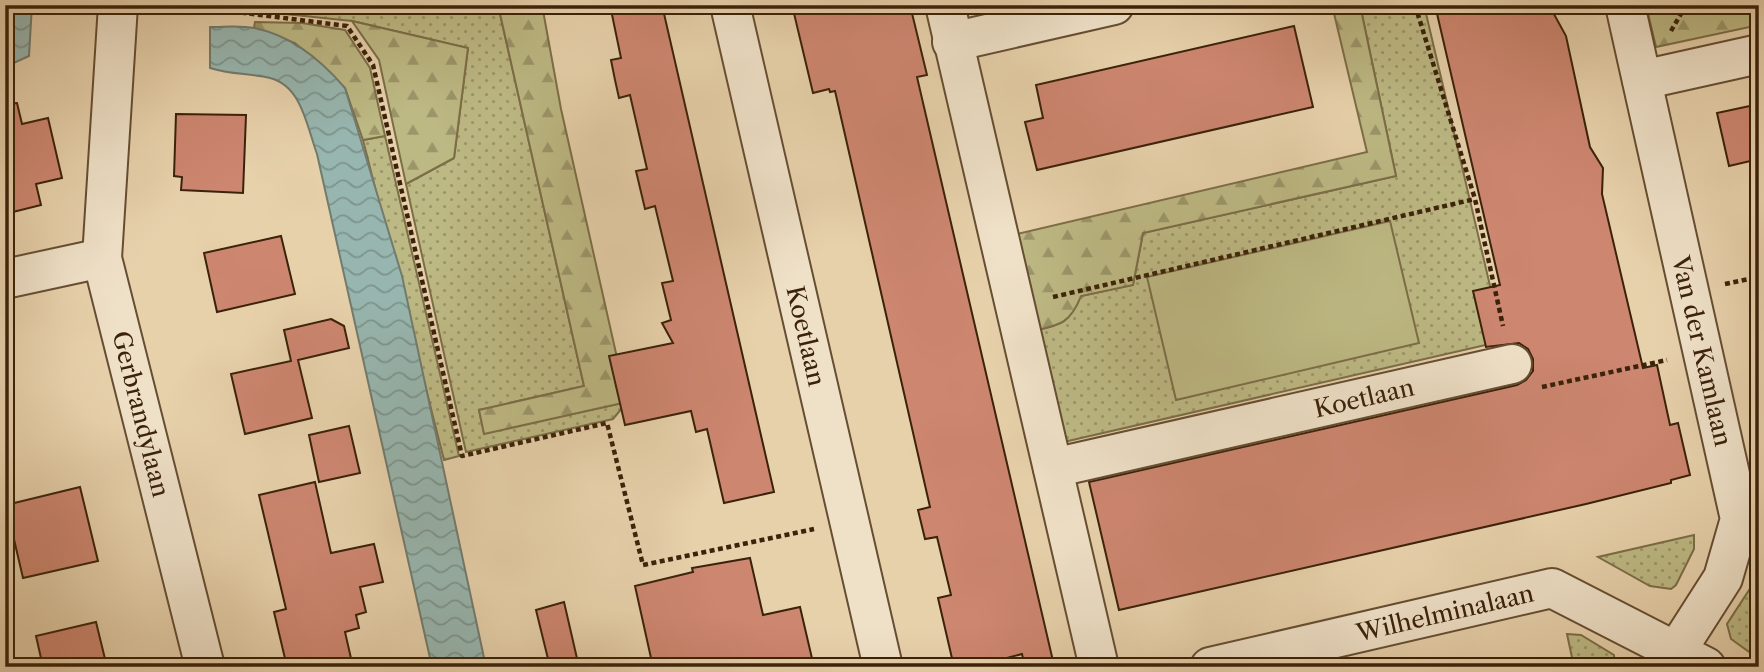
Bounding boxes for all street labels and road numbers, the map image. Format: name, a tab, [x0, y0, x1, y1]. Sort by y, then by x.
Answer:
street label: Van der Kamlaan	[1666, 252, 1738, 449]
street label: Koetlaan	[780, 283, 832, 389]
street label: Gerbrandylaan	[106, 328, 176, 500]
street label: Koetlaan	[1311, 372, 1417, 424]
street label: Wilhelminalaan	[1353, 579, 1536, 648]

